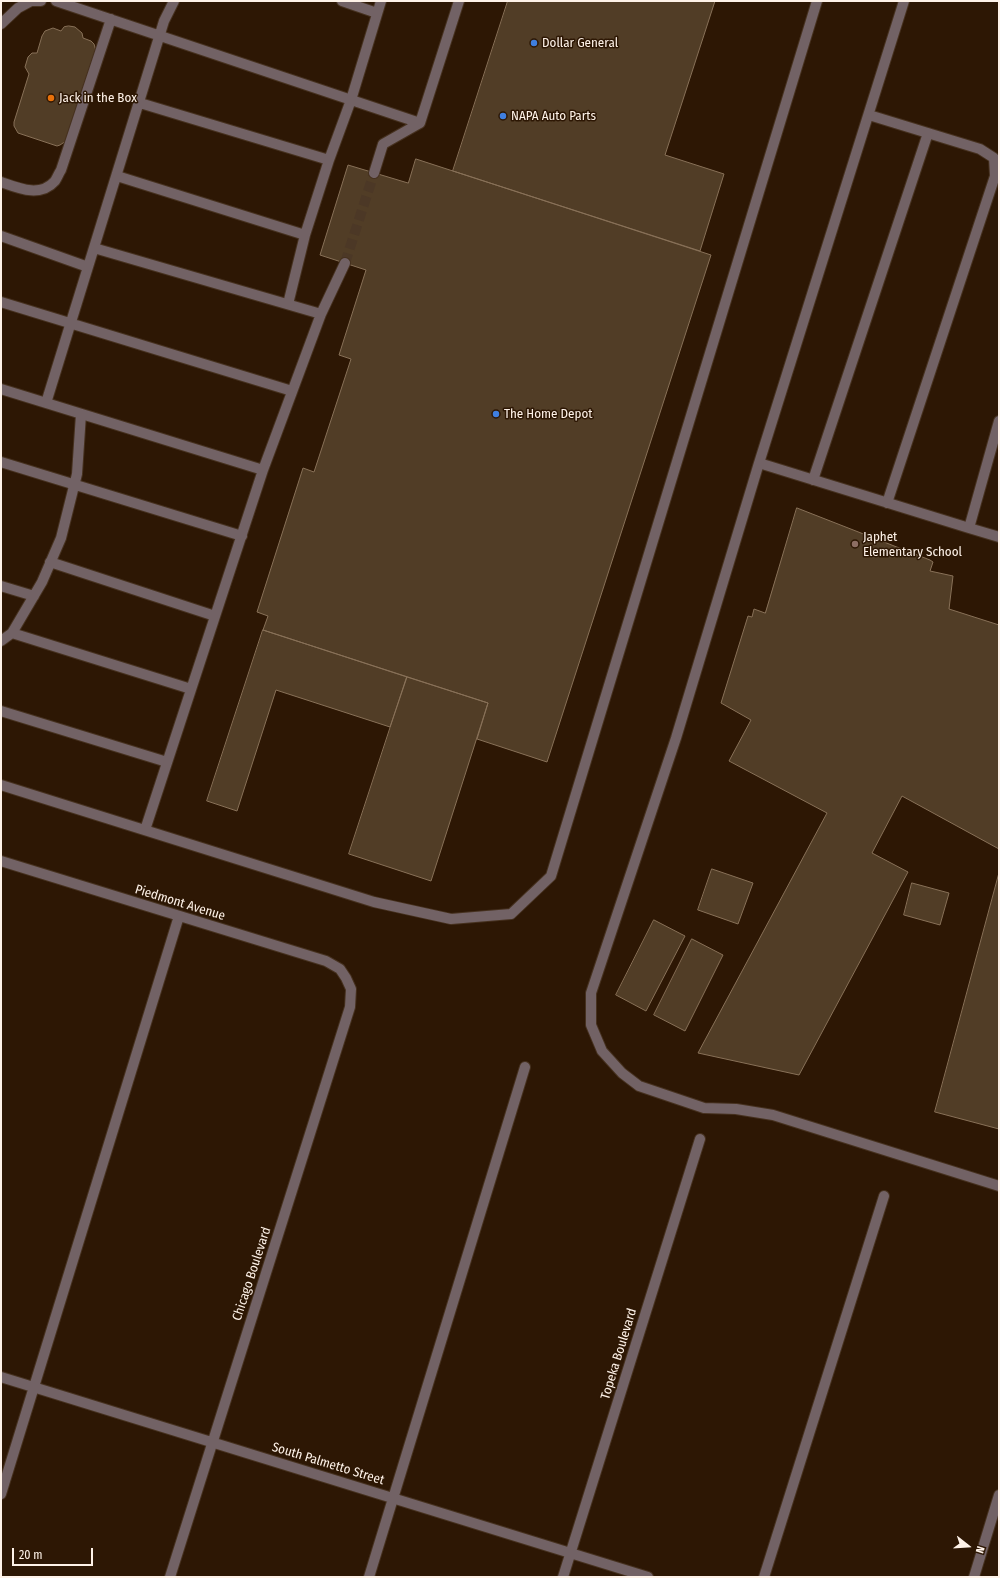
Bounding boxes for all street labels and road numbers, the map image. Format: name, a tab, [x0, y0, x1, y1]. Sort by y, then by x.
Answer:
street label: Piedmont Avenue	[133, 882, 227, 924]
street label: Chicago Boulevard	[229, 1225, 275, 1323]
street label: Topeka Boulevard	[598, 1307, 640, 1401]
street label: South Palmetto Street	[270, 1439, 386, 1489]

